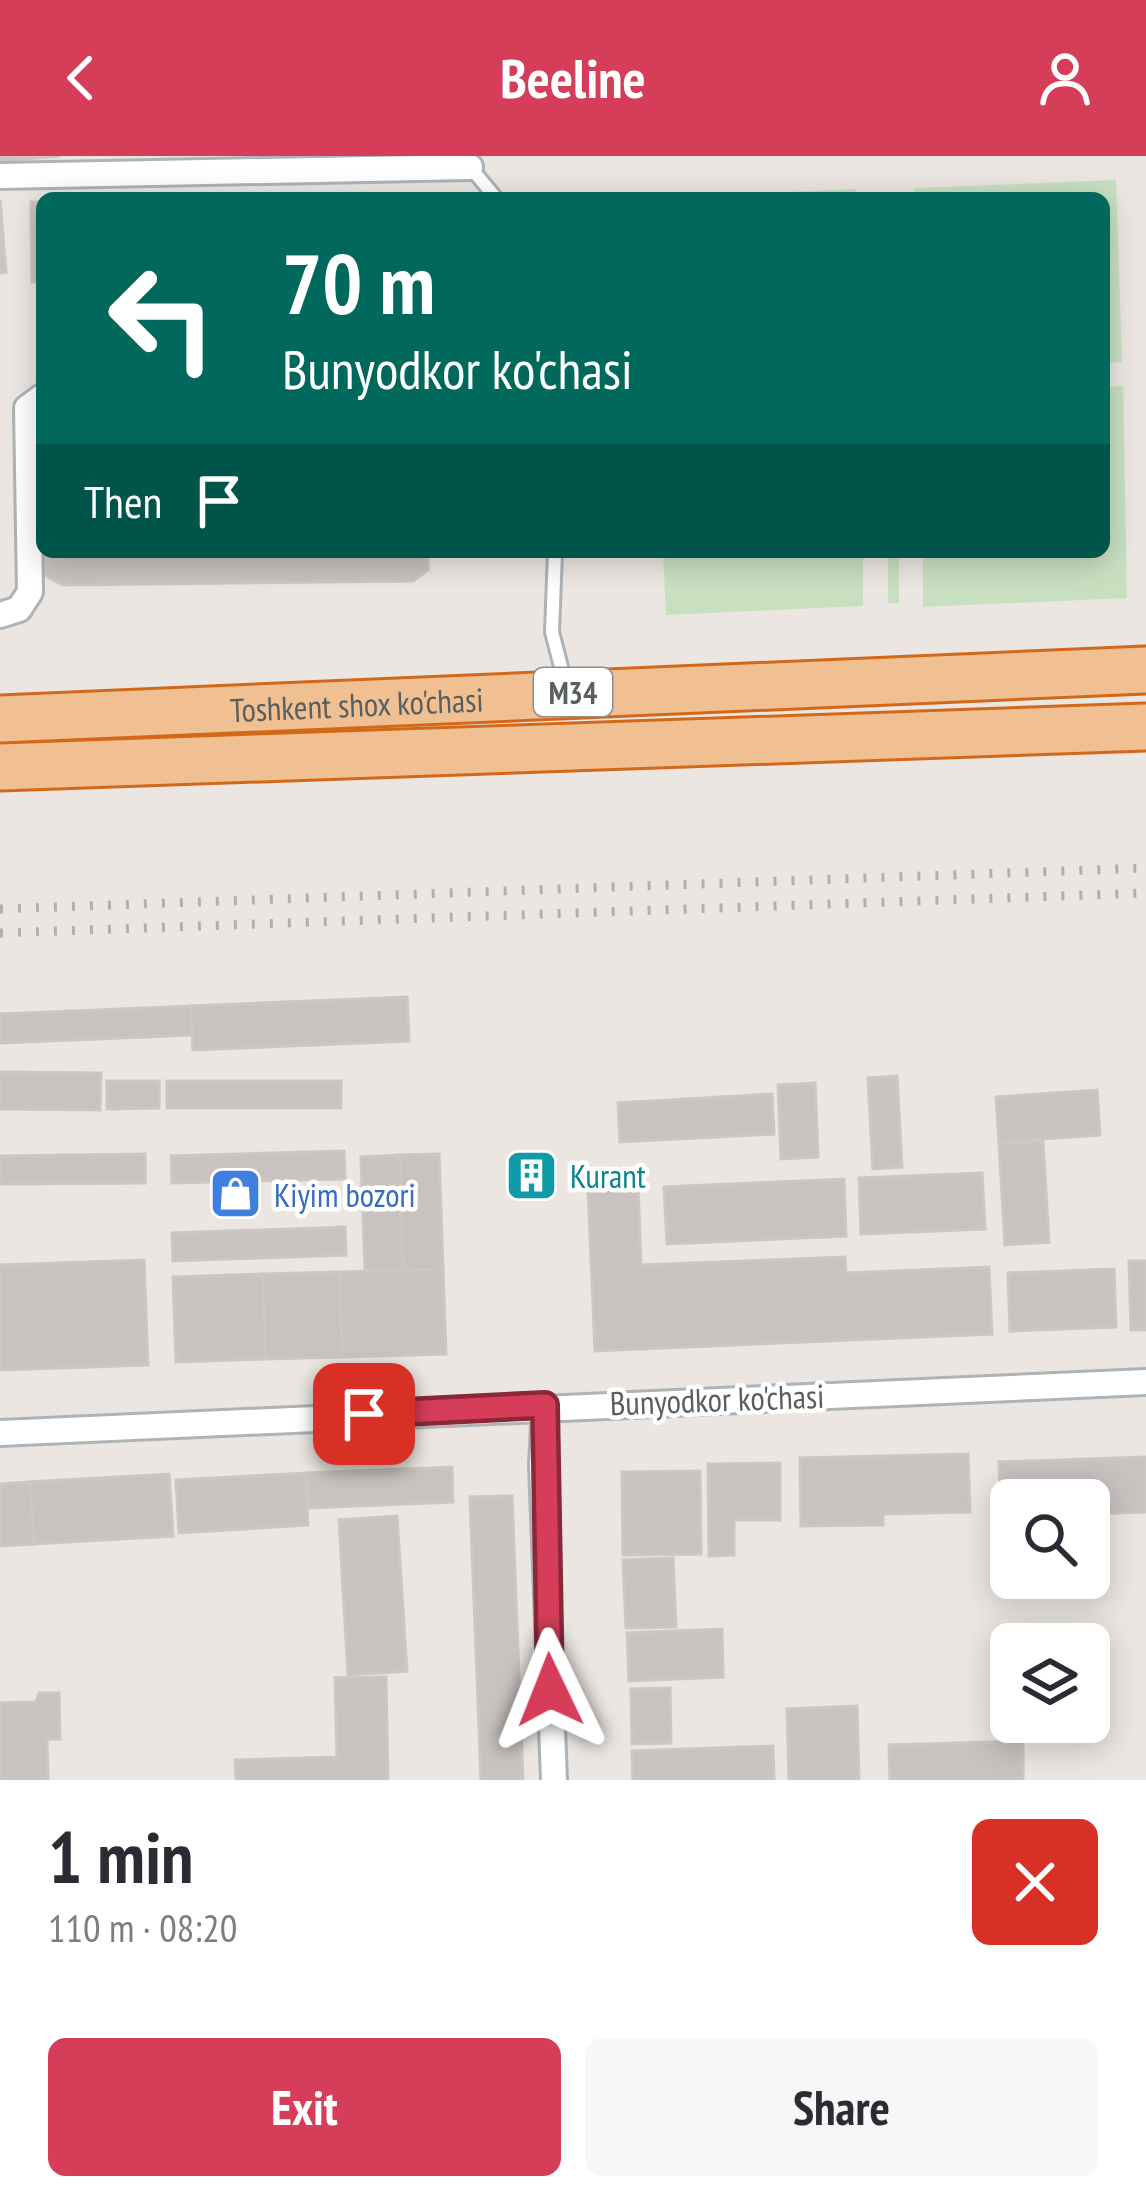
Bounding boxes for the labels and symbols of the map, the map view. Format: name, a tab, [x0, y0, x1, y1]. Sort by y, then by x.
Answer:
road number: M34	[534, 668, 612, 716]
street label: Toshkent shox ko'chasi	[229, 677, 484, 731]
building icon: Kurant	[503, 1147, 559, 1203]
place label: Kurant	[570, 1154, 646, 1197]
shop icon: Kiyim bozori	[207, 1166, 263, 1222]
place label: Kiyim bozori	[274, 1173, 416, 1216]
pin	[313, 1363, 415, 1465]
street label: Bunyodkor ko'chasi	[609, 1374, 825, 1424]
position arrow	[487, 1627, 613, 1753]

